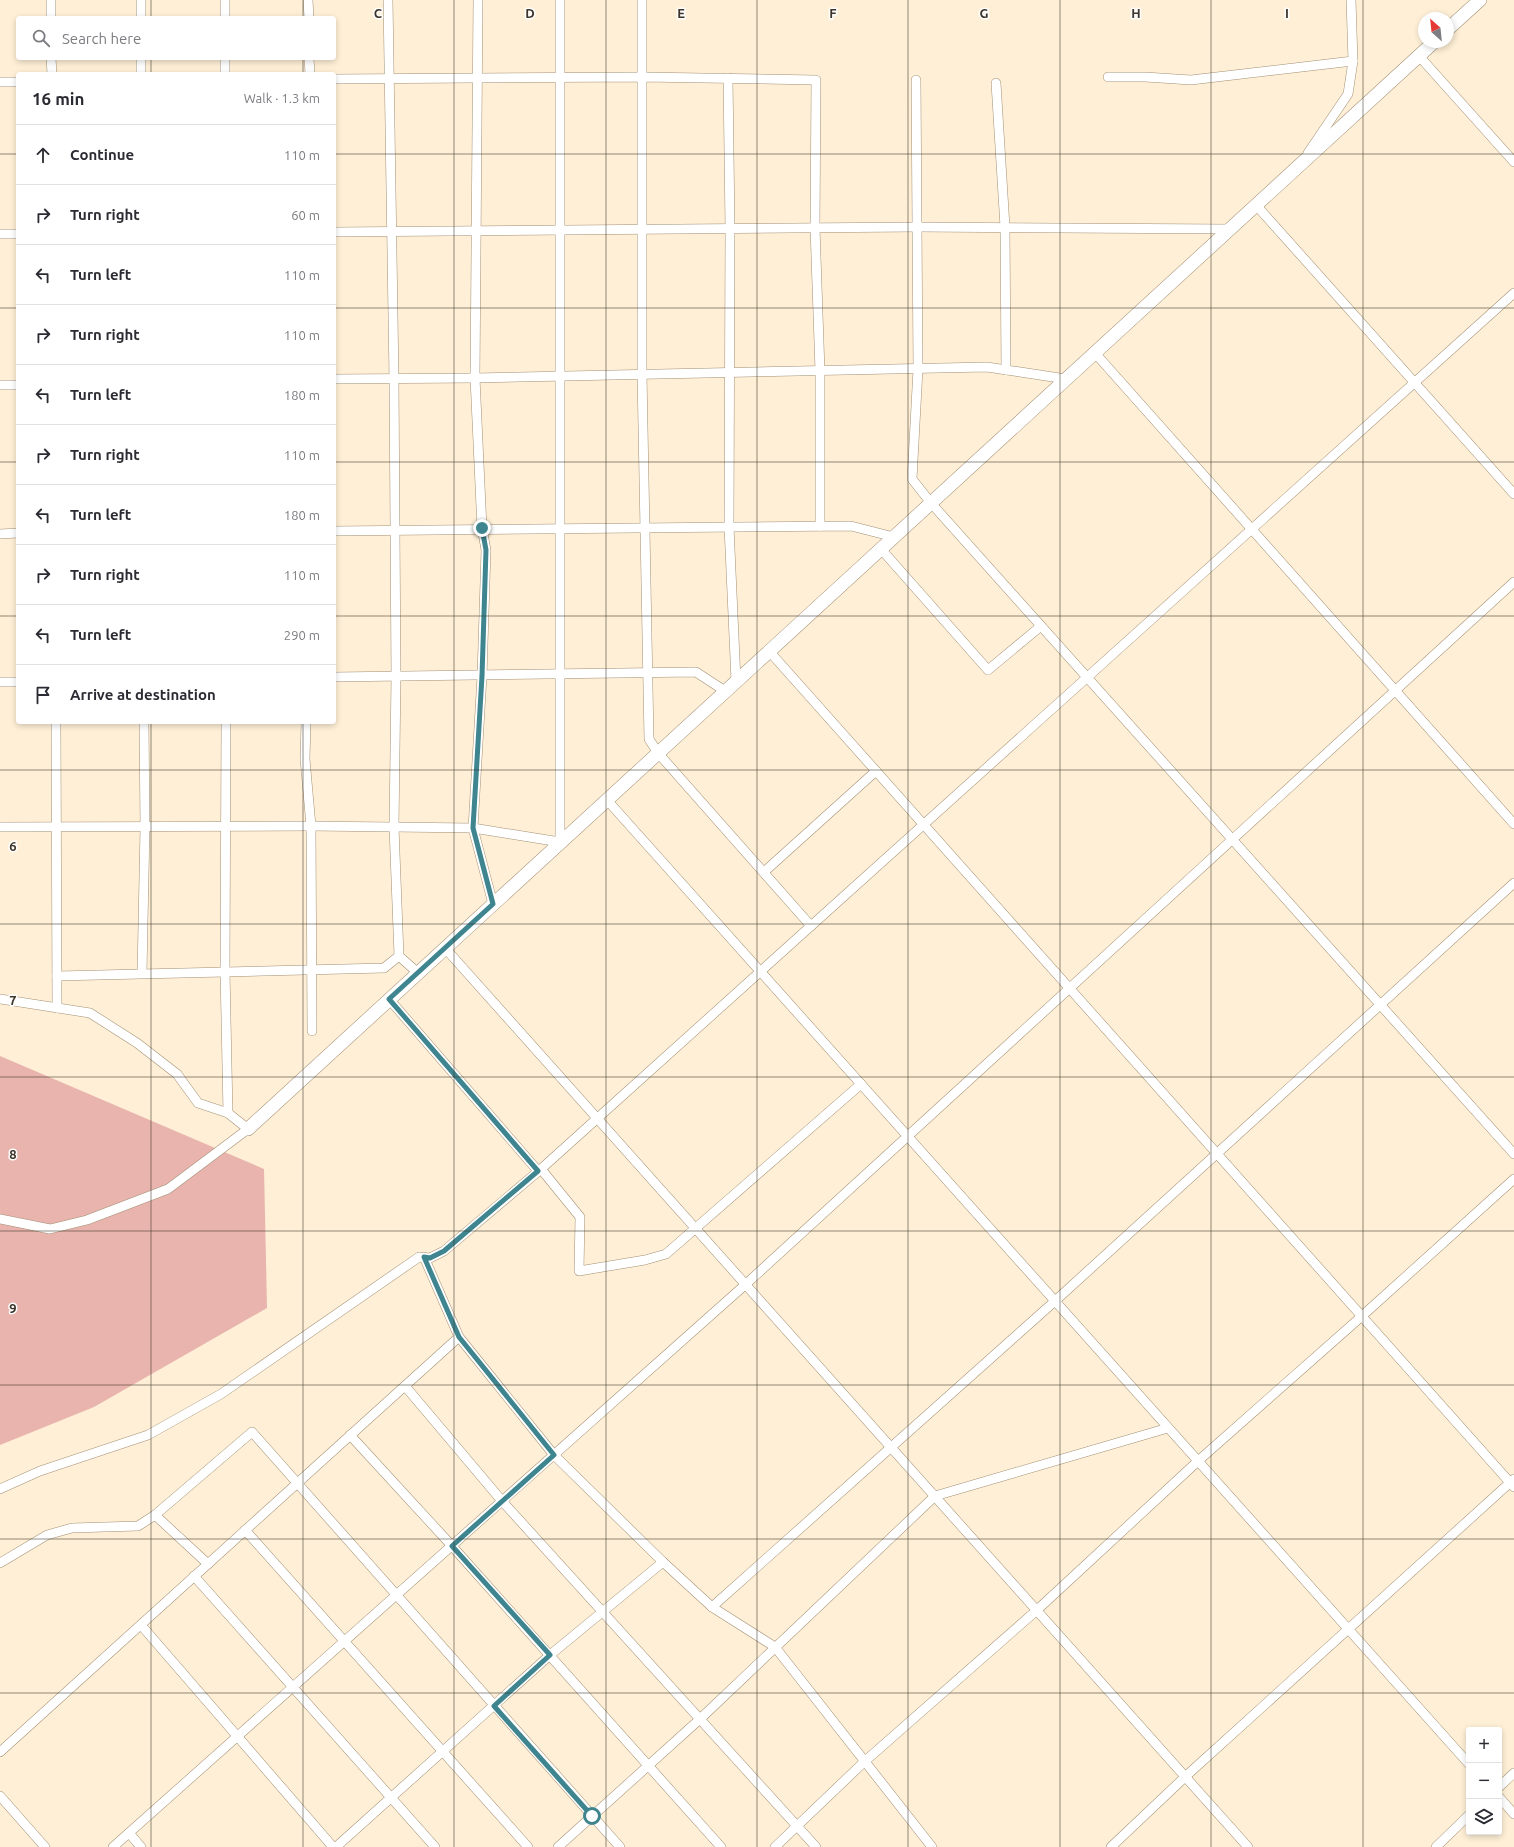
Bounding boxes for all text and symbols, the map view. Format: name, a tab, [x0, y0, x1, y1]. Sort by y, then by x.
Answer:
text: C	[374, 6, 383, 20]
text: D	[525, 6, 535, 20]
text: E	[677, 6, 685, 20]
text: F	[829, 6, 837, 20]
text: G	[980, 6, 989, 20]
text: H	[1131, 6, 1141, 20]
text: I	[1285, 6, 1289, 20]
north arrow	[1418, 12, 1454, 48]
search box	[16, 16, 336, 60]
icon: search	[30, 27, 52, 49]
text: Search here	[62, 30, 141, 47]
text: 16 min	[32, 89, 85, 108]
text: Walk · 1.3 km	[244, 91, 320, 105]
icon: ahead	[32, 144, 54, 166]
text: Continue	[70, 146, 134, 163]
text: 110 m	[284, 148, 320, 162]
icon: right	[32, 204, 54, 226]
text: Turn right	[70, 206, 140, 223]
text: 60 m	[291, 208, 320, 222]
icon: left	[32, 264, 54, 286]
text: Turn left	[70, 266, 131, 283]
text: 110 m	[284, 268, 320, 282]
icon: right	[32, 324, 54, 346]
text: Turn right	[70, 326, 140, 343]
text: 110 m	[284, 328, 320, 342]
icon: left	[32, 384, 54, 406]
text: Turn left	[70, 386, 131, 403]
text: 180 m	[284, 388, 320, 402]
icon: right	[32, 444, 54, 466]
text: Turn right	[70, 446, 140, 463]
text: 110 m	[284, 448, 320, 462]
icon: left	[32, 504, 54, 526]
text: Turn left	[70, 506, 131, 523]
text: 180 m	[284, 508, 320, 522]
route end	[473, 519, 491, 537]
icon: right	[32, 564, 54, 586]
text: Turn right	[70, 566, 140, 583]
text: 110 m	[284, 568, 320, 582]
icon: left	[32, 624, 54, 646]
text: Turn left	[70, 626, 131, 643]
text: 290 m	[284, 628, 320, 642]
icon: arrive	[32, 684, 54, 706]
text: Arrive at destination	[70, 686, 216, 703]
text: 6	[9, 839, 17, 853]
text: 7	[9, 993, 17, 1007]
text: 8	[9, 1147, 17, 1161]
text: 9	[9, 1301, 17, 1315]
map controls	[1466, 1727, 1502, 1835]
button: +	[1466, 1727, 1502, 1763]
button: −	[1466, 1763, 1502, 1799]
button: layers	[1466, 1799, 1502, 1835]
route start	[583, 1807, 601, 1825]

